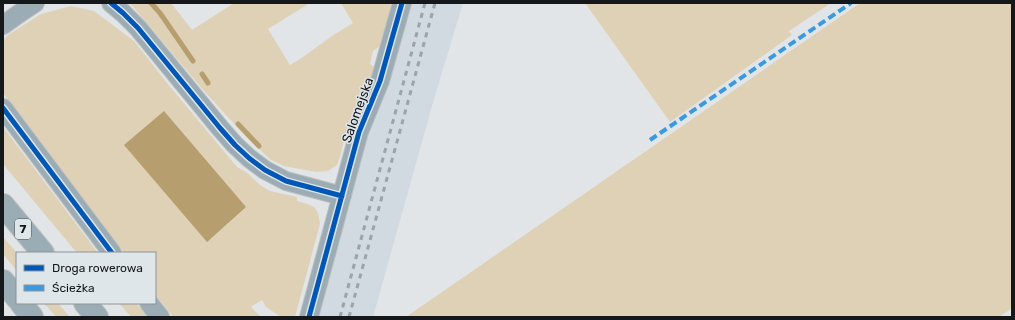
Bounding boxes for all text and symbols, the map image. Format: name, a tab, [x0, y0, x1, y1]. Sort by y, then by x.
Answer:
street label: Salomejska	[339, 75, 376, 145]
road number: 7	[15, 219, 31, 239]
legend	[16, 252, 156, 304]
text: Droga rowerowa	[52, 261, 143, 275]
text: Ścieżka	[52, 281, 95, 295]

